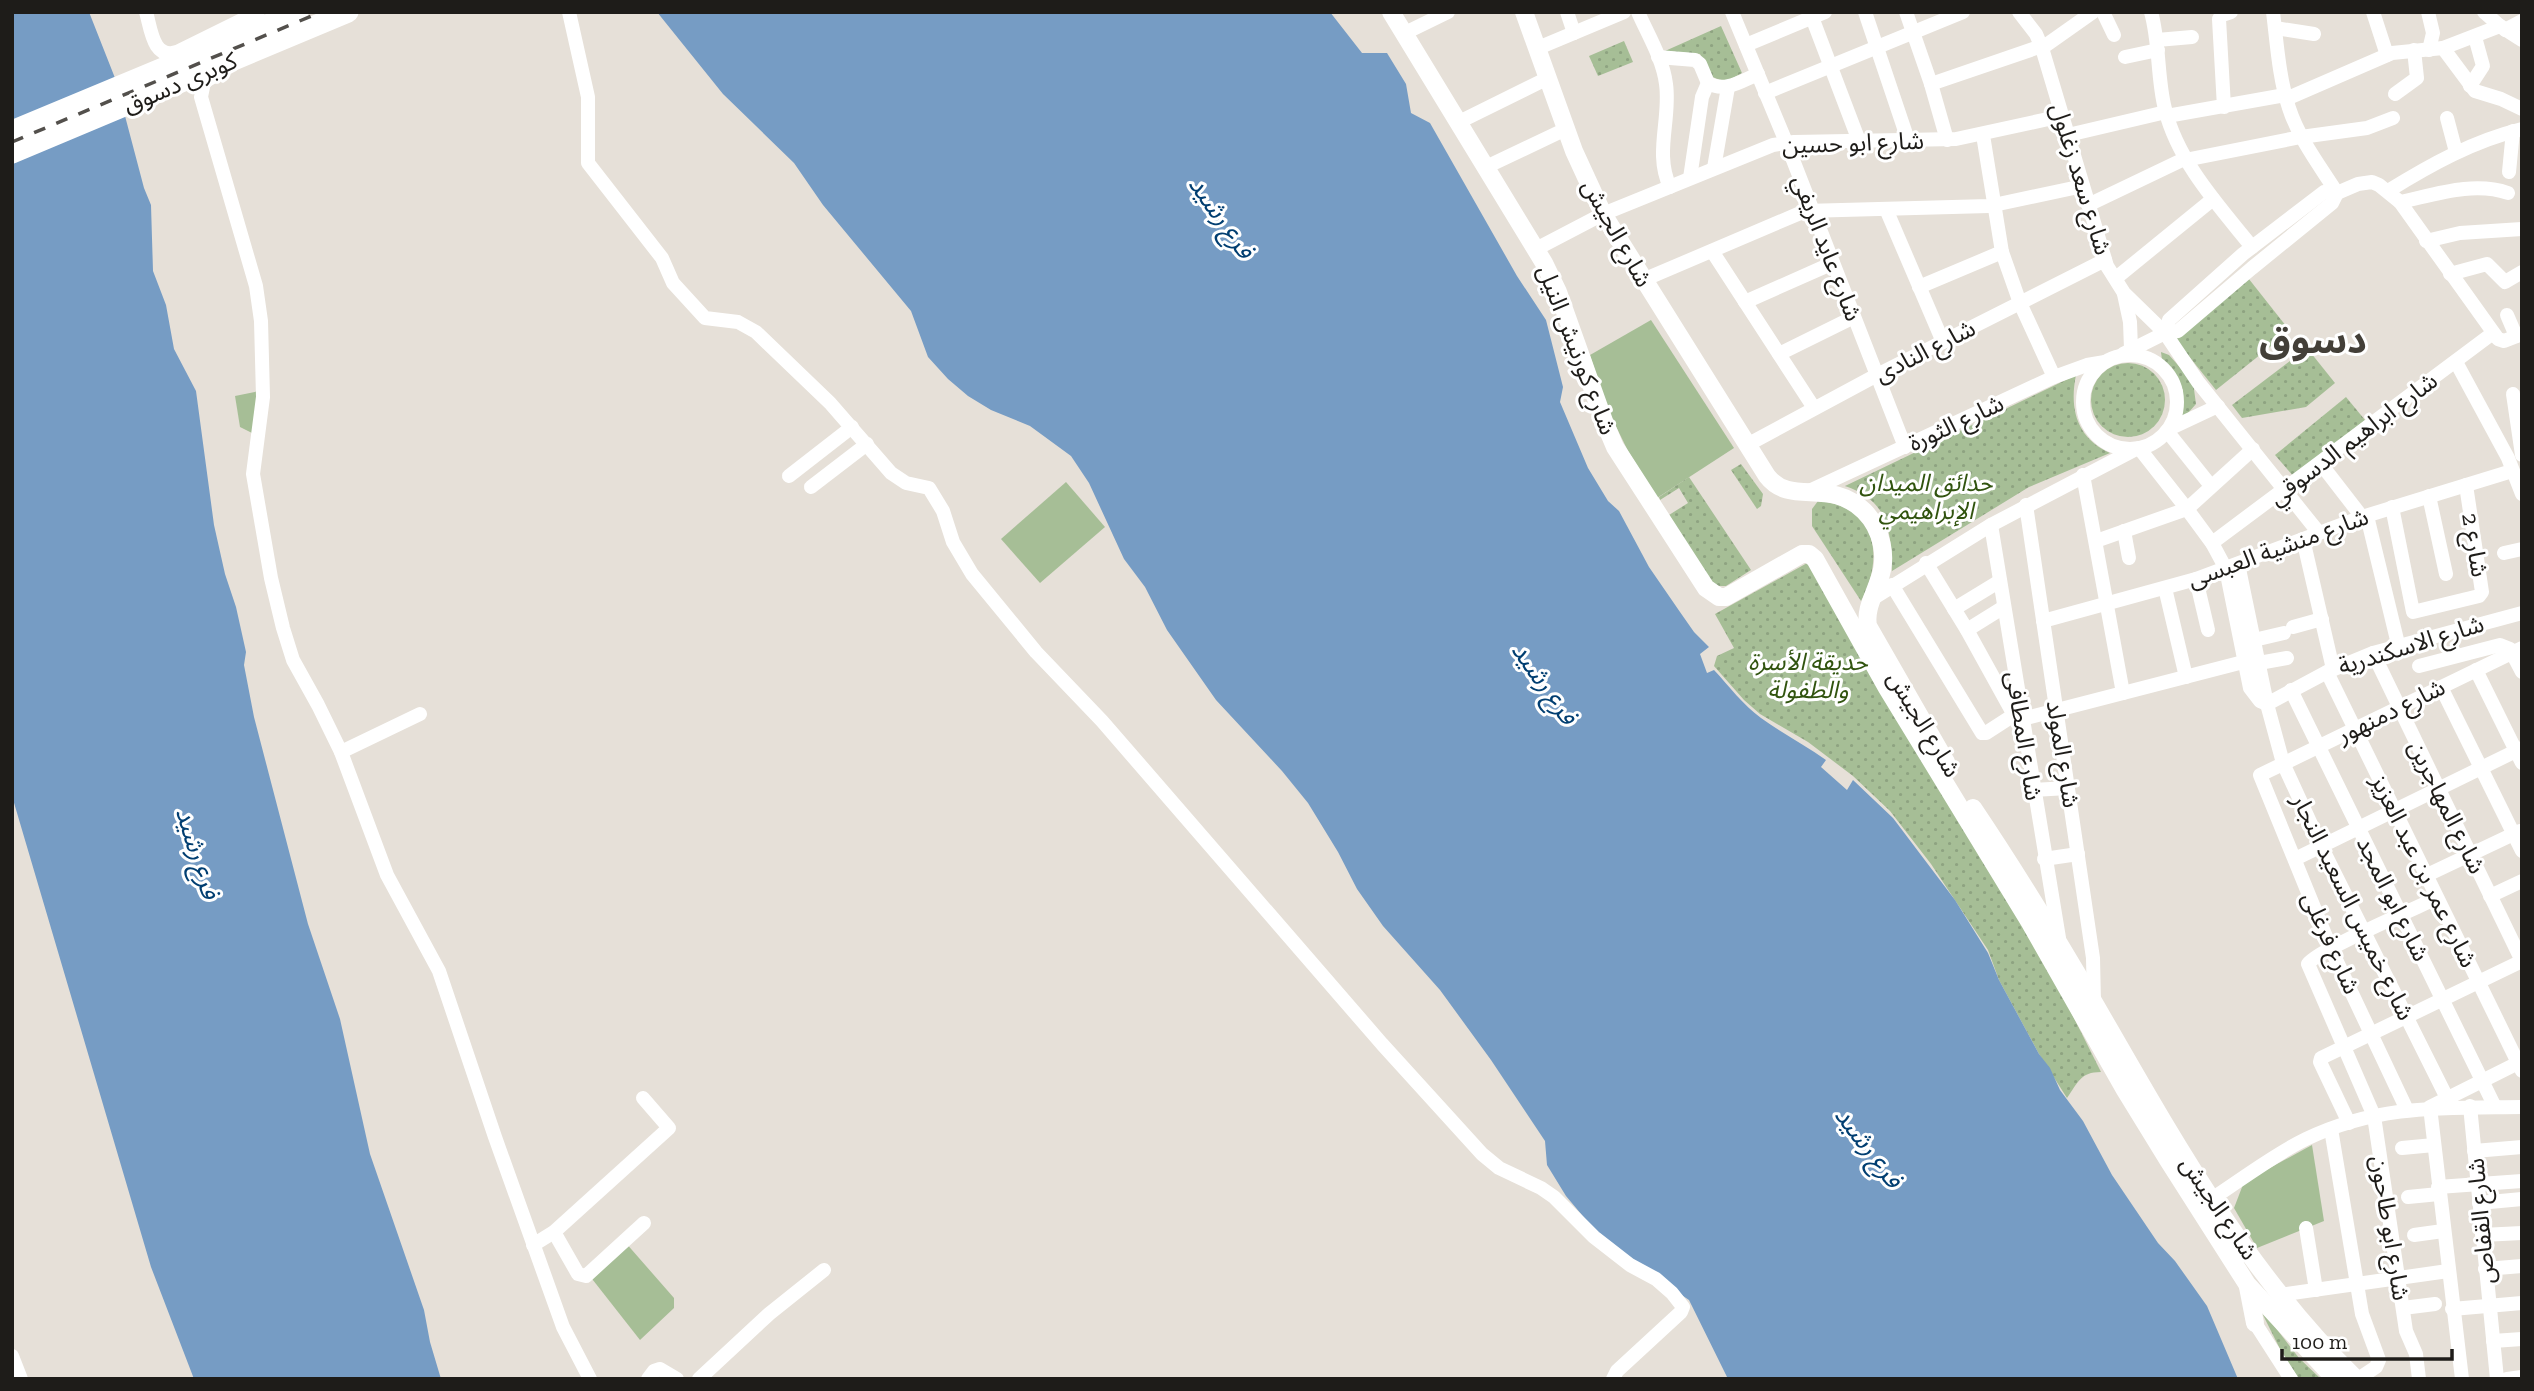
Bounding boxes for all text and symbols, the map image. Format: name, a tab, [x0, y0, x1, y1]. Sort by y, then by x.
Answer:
street label: كوبرى دسوق	[118, 45, 242, 120]
street label: شارع سعد زغلول	[2042, 99, 2118, 259]
street label: شارع ابو حسين	[1781, 126, 1925, 162]
water label: فرع رشيد	[1179, 170, 1263, 268]
street label: شارع عايد الريفي	[1782, 171, 1869, 327]
street label: شارع الجيش	[1573, 174, 1659, 293]
street label: شارع كورنيش النيل	[1529, 261, 1623, 440]
street label: شارع النادى	[1870, 313, 1981, 391]
district label: دسوق	[2259, 317, 2367, 363]
street label: شارع ابراهيم الدسوقي	[2263, 366, 2446, 515]
street label: شارع الثورة	[1903, 388, 2009, 460]
park label: حدائق الميدان الإبراهيمي	[1859, 468, 1994, 530]
street label: شارع منشية العبسى	[2183, 501, 2373, 597]
street label: شارع 2	[2453, 511, 2495, 580]
street label: شارع الاسكندرية	[2334, 609, 2488, 683]
water label: فرع رشيد	[1502, 636, 1586, 734]
park label: حديقة الأسرة والطفولة	[1748, 647, 1869, 704]
street label: شارع الجيش	[1879, 665, 1967, 784]
street label: شارع المطافى	[1997, 669, 2049, 803]
street label: شارع دمنهور	[2331, 672, 2451, 752]
street label: شارع المولد	[2038, 698, 2086, 810]
street label: شارع المهاجرين	[2400, 735, 2492, 880]
street label: شارع عمر بن عبد العزيز	[2362, 769, 2484, 973]
street label: شارع خميس السعيد النجار	[2283, 788, 2421, 1026]
water label: فرع رشيد	[165, 804, 227, 905]
street label: شارع ابو المجد	[2348, 832, 2436, 967]
street label: شارع فرغلى	[2293, 887, 2367, 1000]
water label: فرع رشيد	[1825, 1100, 1911, 1197]
street label: شارع الجيش	[2172, 1150, 2265, 1267]
street label: شارع ابو طاحون	[2362, 1153, 2416, 1303]
street label: شارع القفاص	[2461, 1157, 2503, 1285]
scale bar	[2282, 1318, 2452, 1362]
text: 100 m	[2292, 1329, 2347, 1354]

